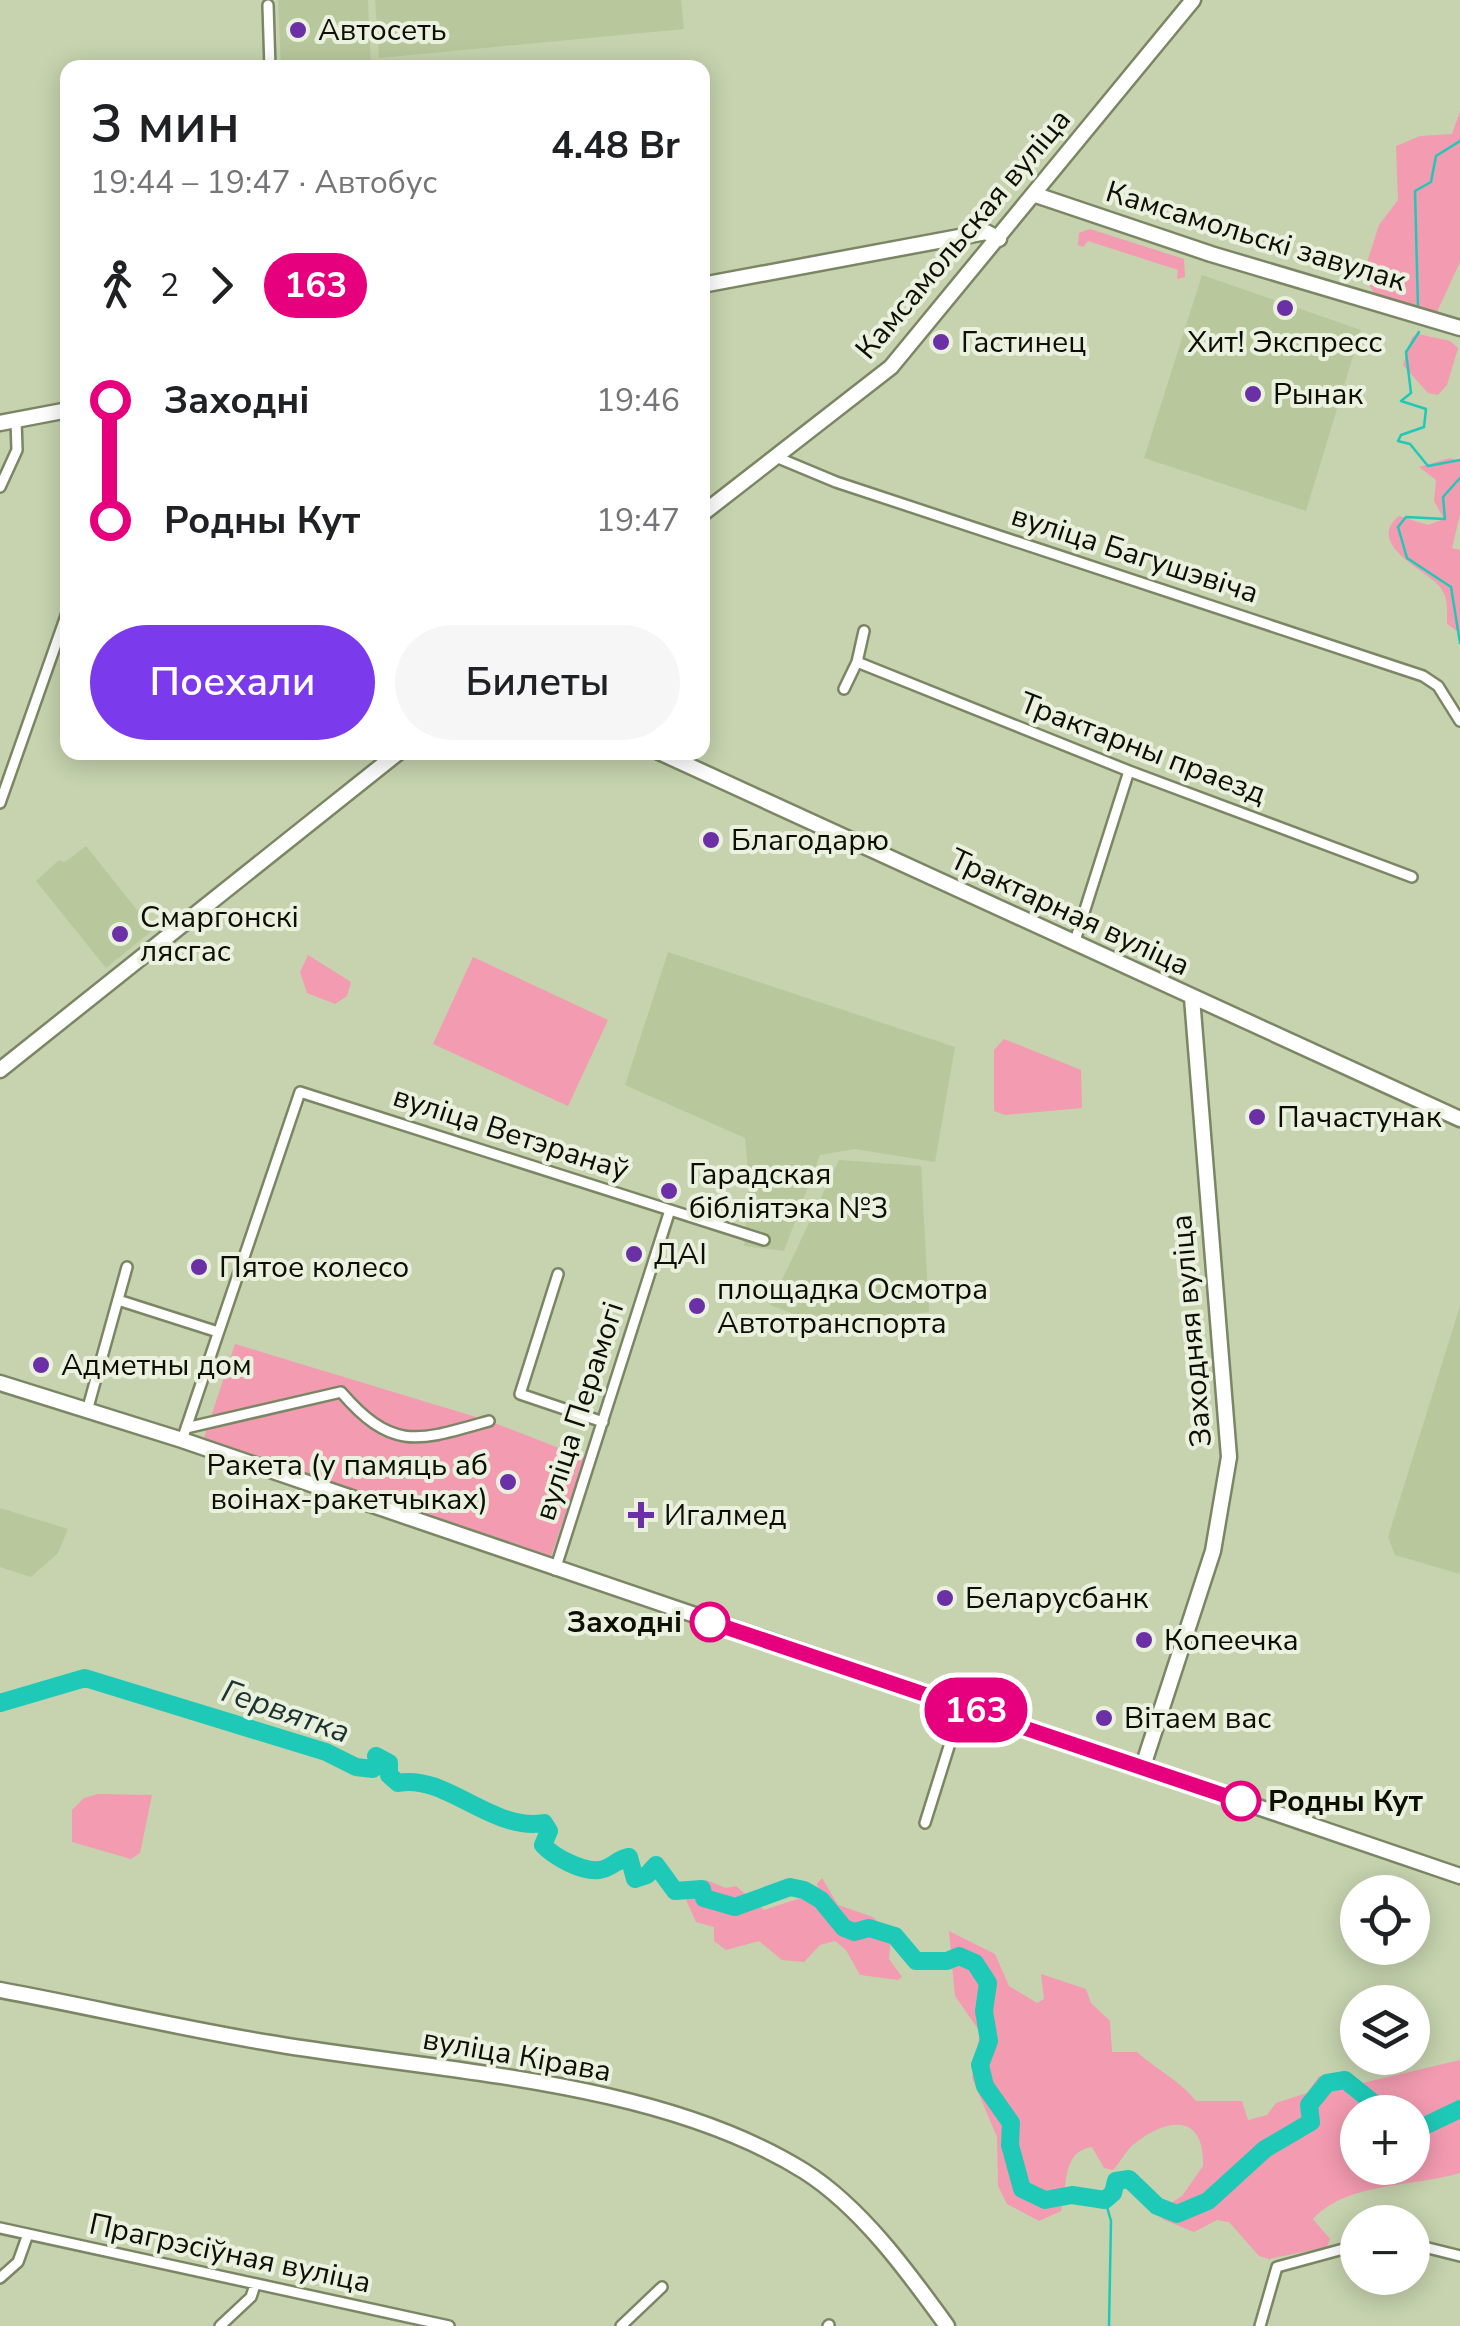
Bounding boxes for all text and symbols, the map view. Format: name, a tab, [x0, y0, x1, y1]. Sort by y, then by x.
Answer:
place label: Автосеть	[318, 10, 447, 51]
marker: Автосеть	[287, 19, 309, 41]
text: 3 мин	[90, 86, 240, 161]
street label: Камсамольская вуліца	[846, 100, 1080, 368]
text: 4.48 Br	[551, 120, 680, 171]
text: 19:44 – 19:47 · Автобус	[90, 161, 437, 204]
street label: Камсамольскі завулак	[1101, 171, 1411, 302]
icon: walk	[90, 258, 145, 313]
icon: forward	[194, 258, 249, 313]
text: 163	[284, 262, 347, 309]
text: 2	[160, 264, 179, 307]
marker: Хит! Экспресс	[1274, 297, 1296, 319]
place label: Гастинец	[961, 322, 1086, 363]
place label: Хит! Экспресс	[1188, 322, 1383, 363]
marker: Гастинец	[930, 331, 952, 353]
place label: Рынак	[1273, 374, 1363, 415]
text: Заходні	[164, 375, 310, 426]
text: 19:46	[596, 379, 680, 422]
marker: Рынак	[1242, 383, 1264, 405]
text: Родны Кут	[164, 495, 360, 546]
street label: вуліца Багушэвіча	[1006, 495, 1264, 614]
text: 19:47	[596, 499, 680, 542]
button: Поехали	[90, 625, 375, 740]
button: Билеты	[395, 625, 680, 740]
street label: Трактарны праезд	[1014, 683, 1272, 814]
place label: Благодарю	[731, 820, 889, 861]
marker: Благодарю	[700, 829, 722, 851]
street label: Трактарная вуліца	[943, 839, 1196, 986]
place label: Смаргонскі лясгас	[140, 897, 299, 972]
marker: Смаргонскі лясгас	[109, 923, 131, 945]
street label: вуліца Ветэранаў	[388, 1076, 634, 1191]
place label: Пачастунак	[1277, 1097, 1442, 1138]
marker: Пачастунак	[1246, 1106, 1268, 1128]
place label: Гарадская бібліятэка №3	[689, 1154, 889, 1229]
marker: Гарадская бібліятэка №3	[658, 1180, 680, 1202]
street label: Заходняя вуліца	[1161, 1213, 1222, 1449]
place label: ДАІ	[654, 1234, 707, 1275]
marker: ДАІ	[623, 1243, 645, 1265]
place label: Пятое колесо	[219, 1247, 409, 1288]
marker: Пятое колесо	[188, 1256, 210, 1278]
place label: площадка Осмотра Автотранспорта	[717, 1269, 988, 1344]
marker: площадка Осмотра Автотранспорта	[686, 1295, 708, 1317]
street label: вуліца Перамогі	[525, 1297, 634, 1526]
place label: Адметны дом	[61, 1345, 252, 1386]
marker: Адметны дом	[30, 1354, 52, 1376]
place label: Ракета (у памяць аб воінах-ракетчыках)	[206, 1445, 488, 1520]
marker: Ракета (у памяць аб воінах-ракетчыках)	[497, 1471, 519, 1493]
place label: Игалмед	[664, 1495, 786, 1536]
marker: Игалмед	[628, 1502, 654, 1528]
place label: Беларусбанк	[965, 1578, 1149, 1619]
marker: Беларусбанк	[934, 1587, 956, 1609]
place label: Заходні	[567, 1602, 682, 1643]
marker: Заходні	[691, 1603, 729, 1641]
place label: Копеечка	[1164, 1620, 1299, 1661]
marker: Копеечка	[1133, 1629, 1155, 1651]
water label: Гервятка	[216, 1670, 356, 1753]
line badge: 163	[918, 1678, 1034, 1742]
text: 163	[944, 1687, 1008, 1734]
place label: Вітаем вас	[1124, 1698, 1272, 1739]
marker: Вітаем вас	[1093, 1707, 1115, 1729]
place label: Родны Кут	[1268, 1781, 1424, 1822]
marker: Родны Кут	[1222, 1782, 1260, 1820]
map controls	[1340, 1875, 1430, 2295]
button: locate	[1340, 1875, 1430, 1965]
button: layers	[1340, 1985, 1430, 2075]
street label: вуліца Кірава	[420, 2019, 614, 2092]
button: +	[1340, 2095, 1430, 2185]
street label: Прагрэсіўная вуліца	[85, 2204, 374, 2303]
button: −	[1340, 2205, 1430, 2295]

